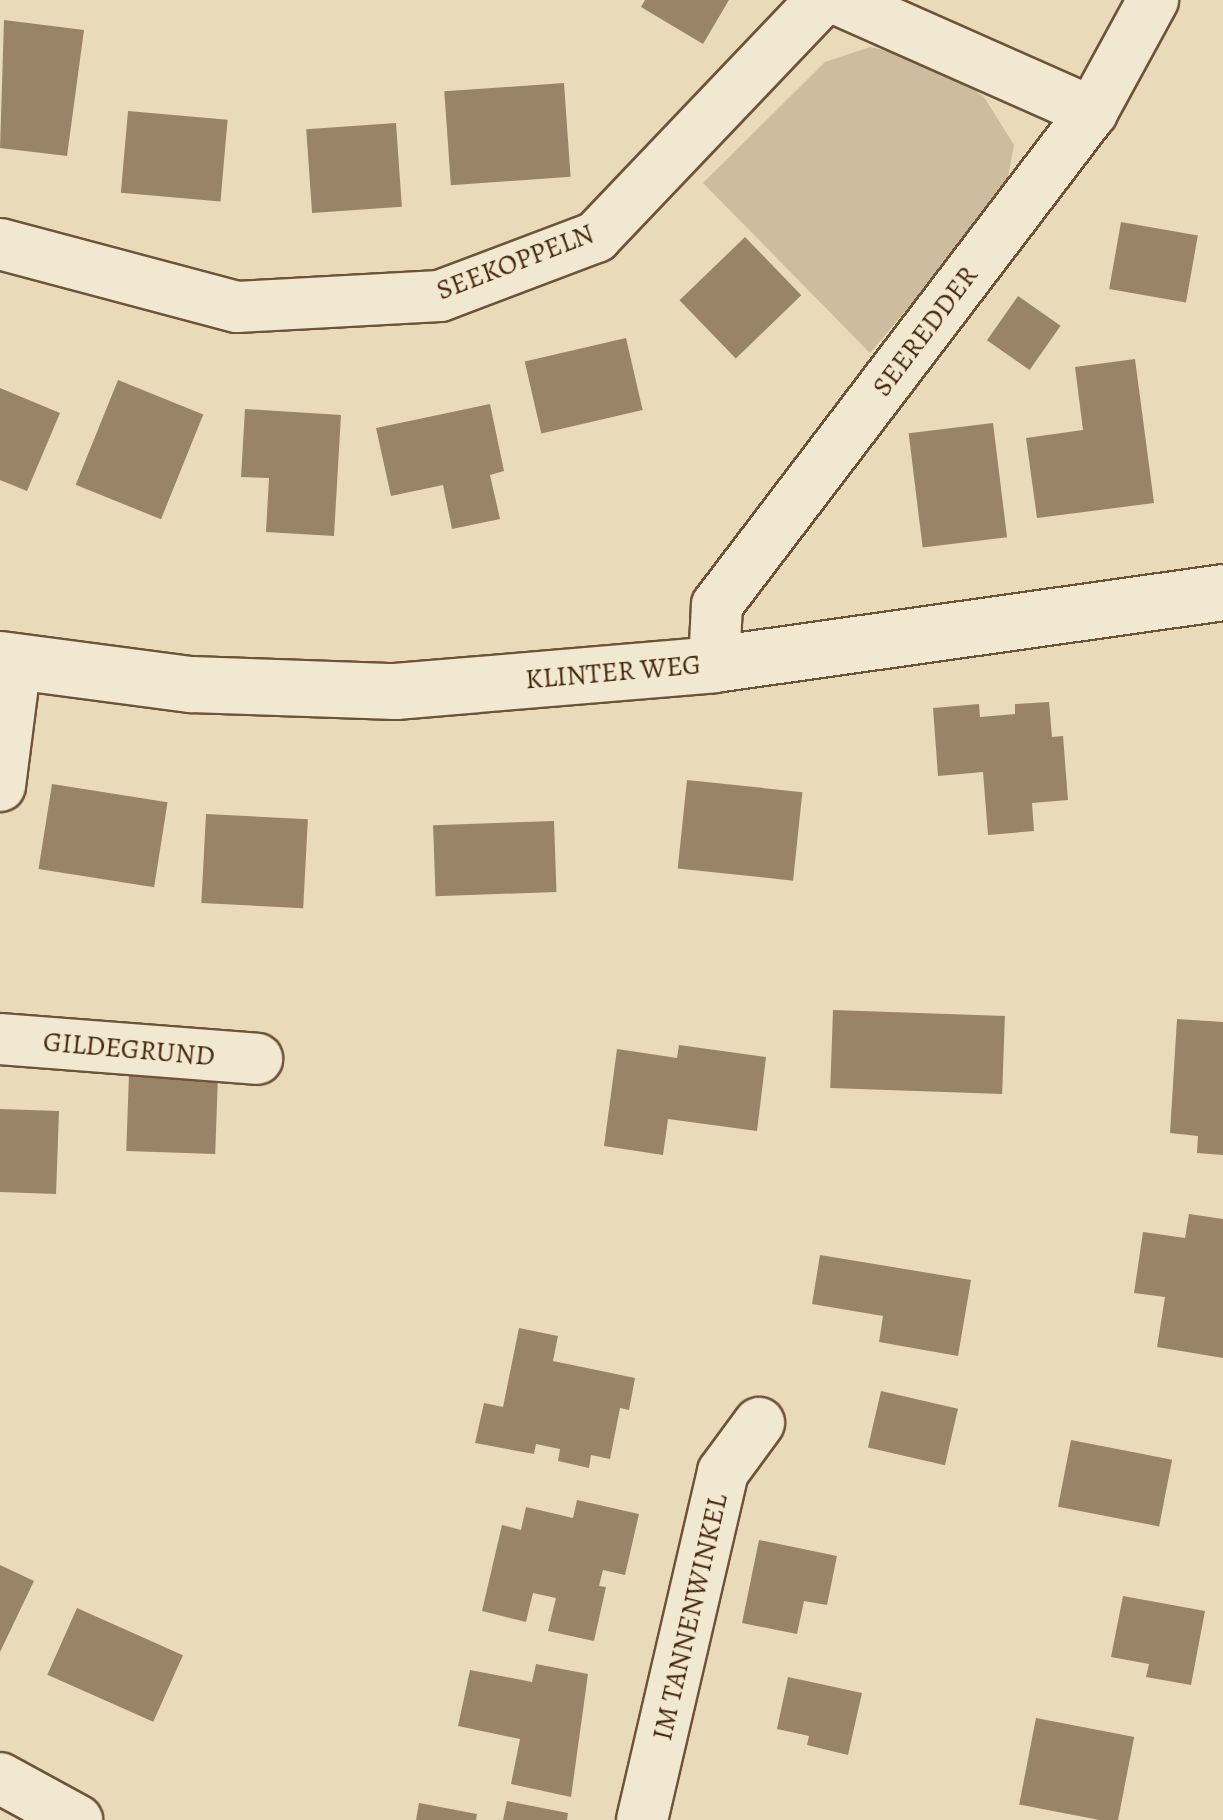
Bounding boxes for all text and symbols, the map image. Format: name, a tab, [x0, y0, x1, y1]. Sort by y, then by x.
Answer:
street label: SEEKOPPELN	[432, 217, 598, 307]
street label: SEEREDDER	[865, 259, 985, 403]
street label: KLINTER WEG	[524, 648, 702, 696]
street label: GILDEGRUND	[42, 1025, 216, 1073]
street label: IM TANNENWINKEL	[645, 1490, 735, 1744]

